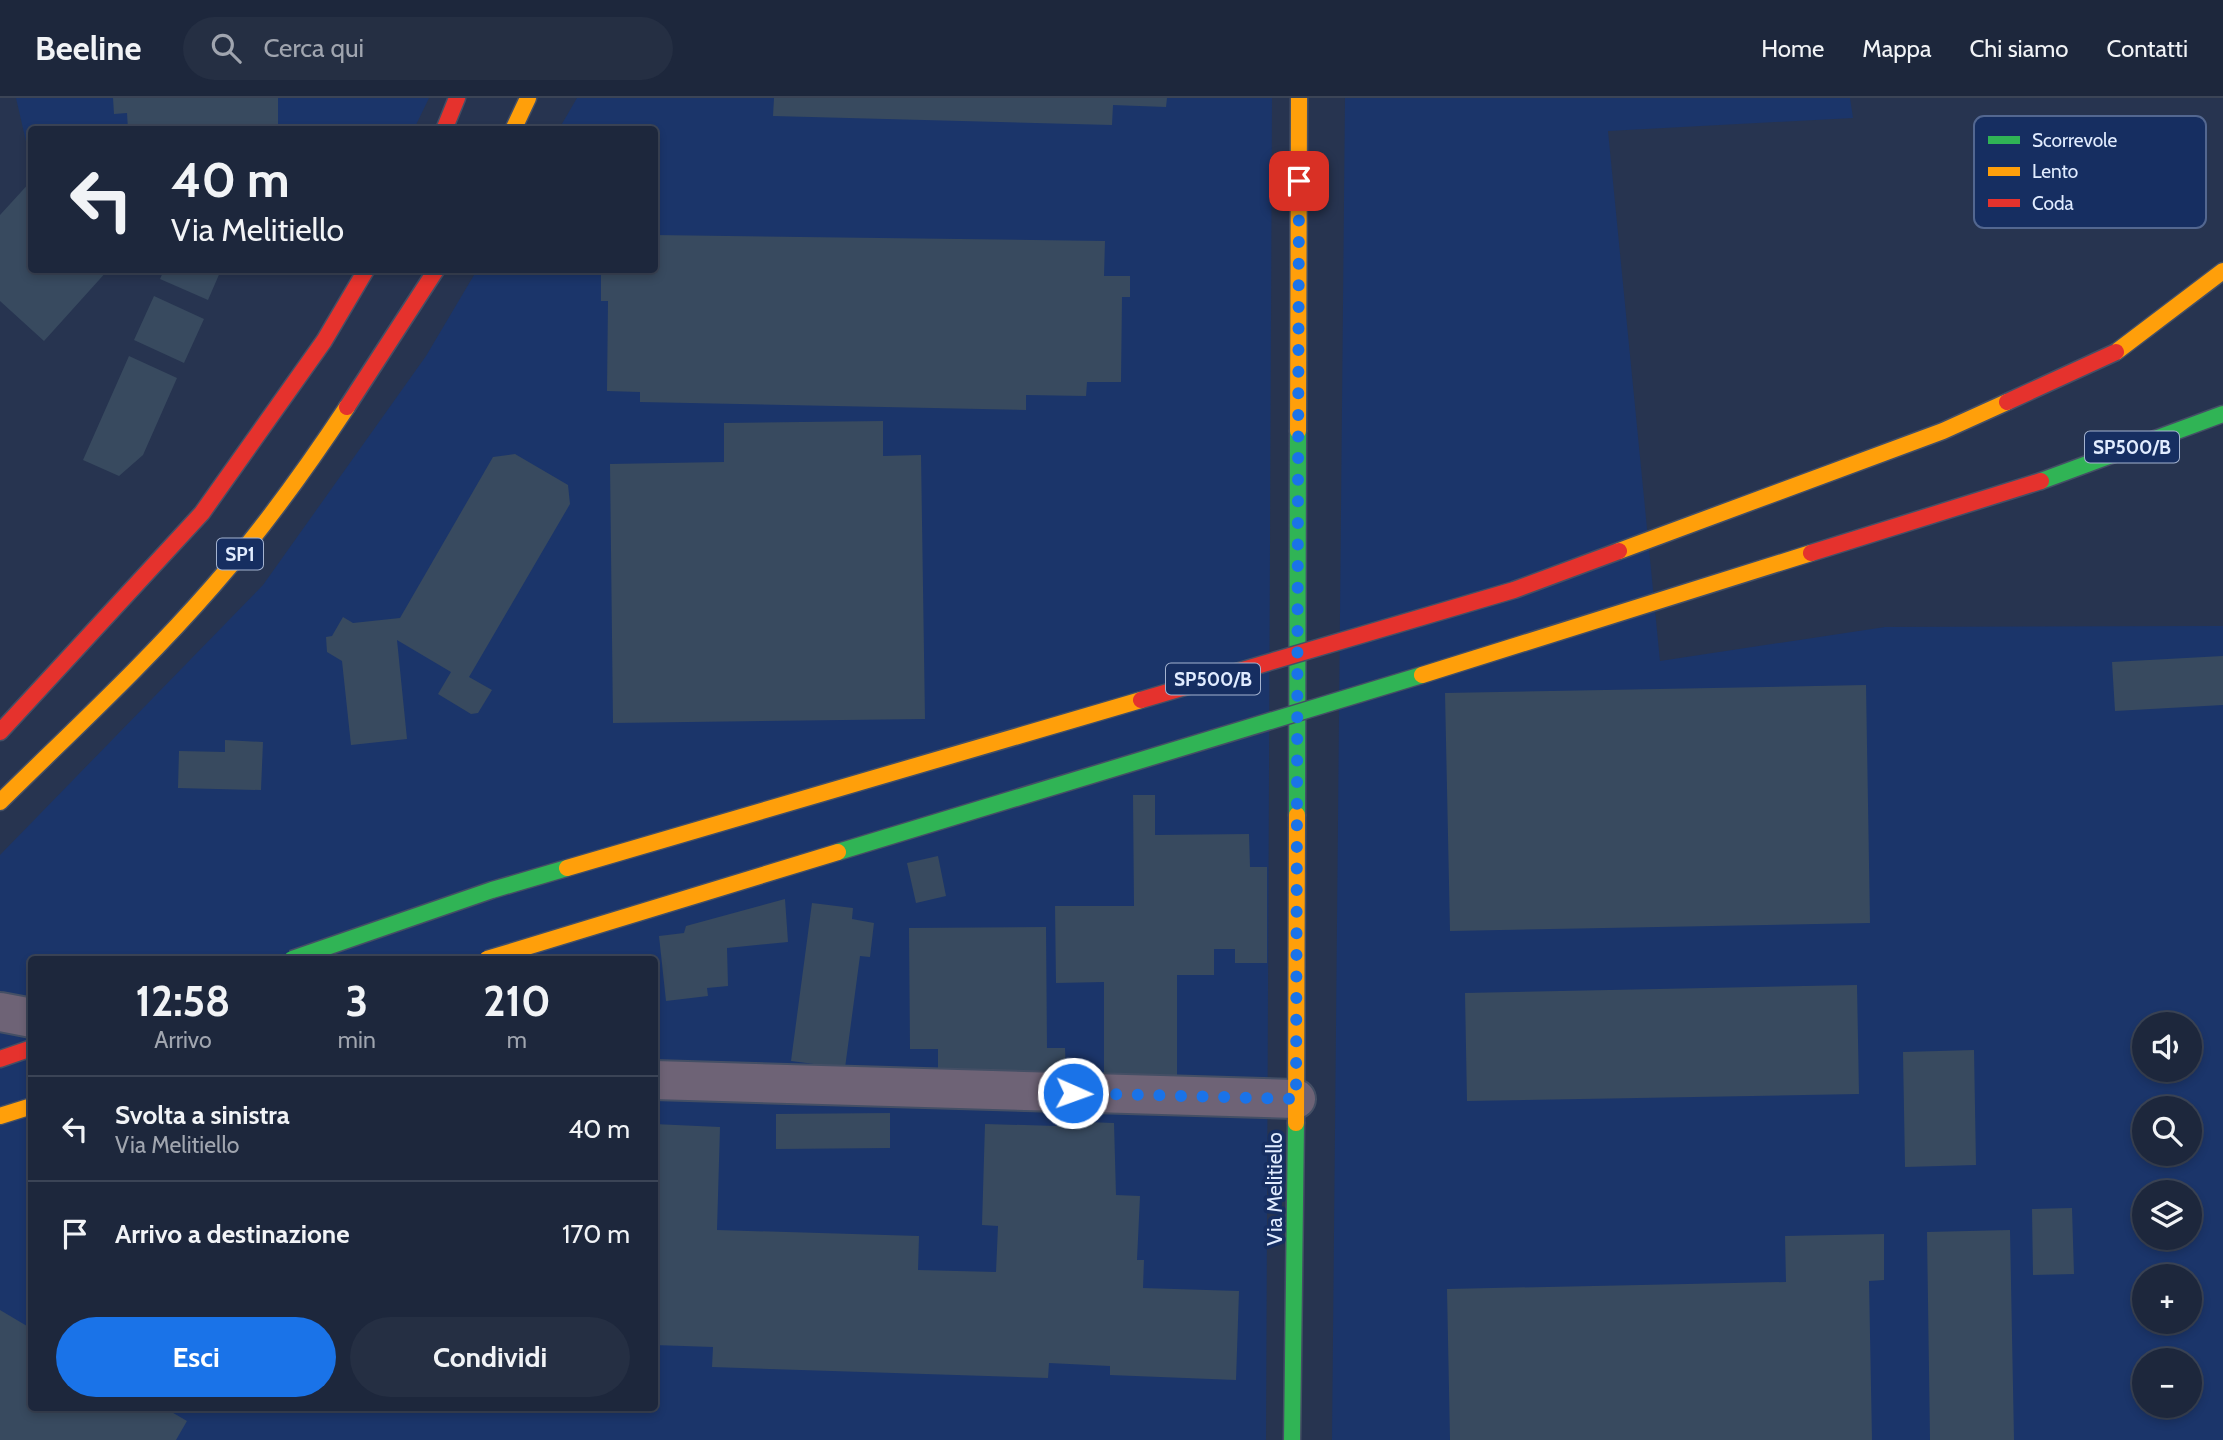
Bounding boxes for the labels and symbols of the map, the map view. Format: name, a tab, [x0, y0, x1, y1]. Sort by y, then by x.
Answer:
legend	[1974, 116, 2206, 228]
text: Scorrevole	[2032, 129, 2117, 152]
pin	[1269, 151, 1329, 211]
text: Lento	[2032, 160, 2078, 183]
text: Coda	[2032, 192, 2074, 215]
road number: SP500/B	[2085, 432, 2179, 462]
road number: SP1	[217, 538, 263, 569]
road number: SP500/B	[1166, 664, 1260, 694]
position arrow	[1036, 1056, 1110, 1130]
street label: Via Melitiello	[1262, 1132, 1287, 1246]

